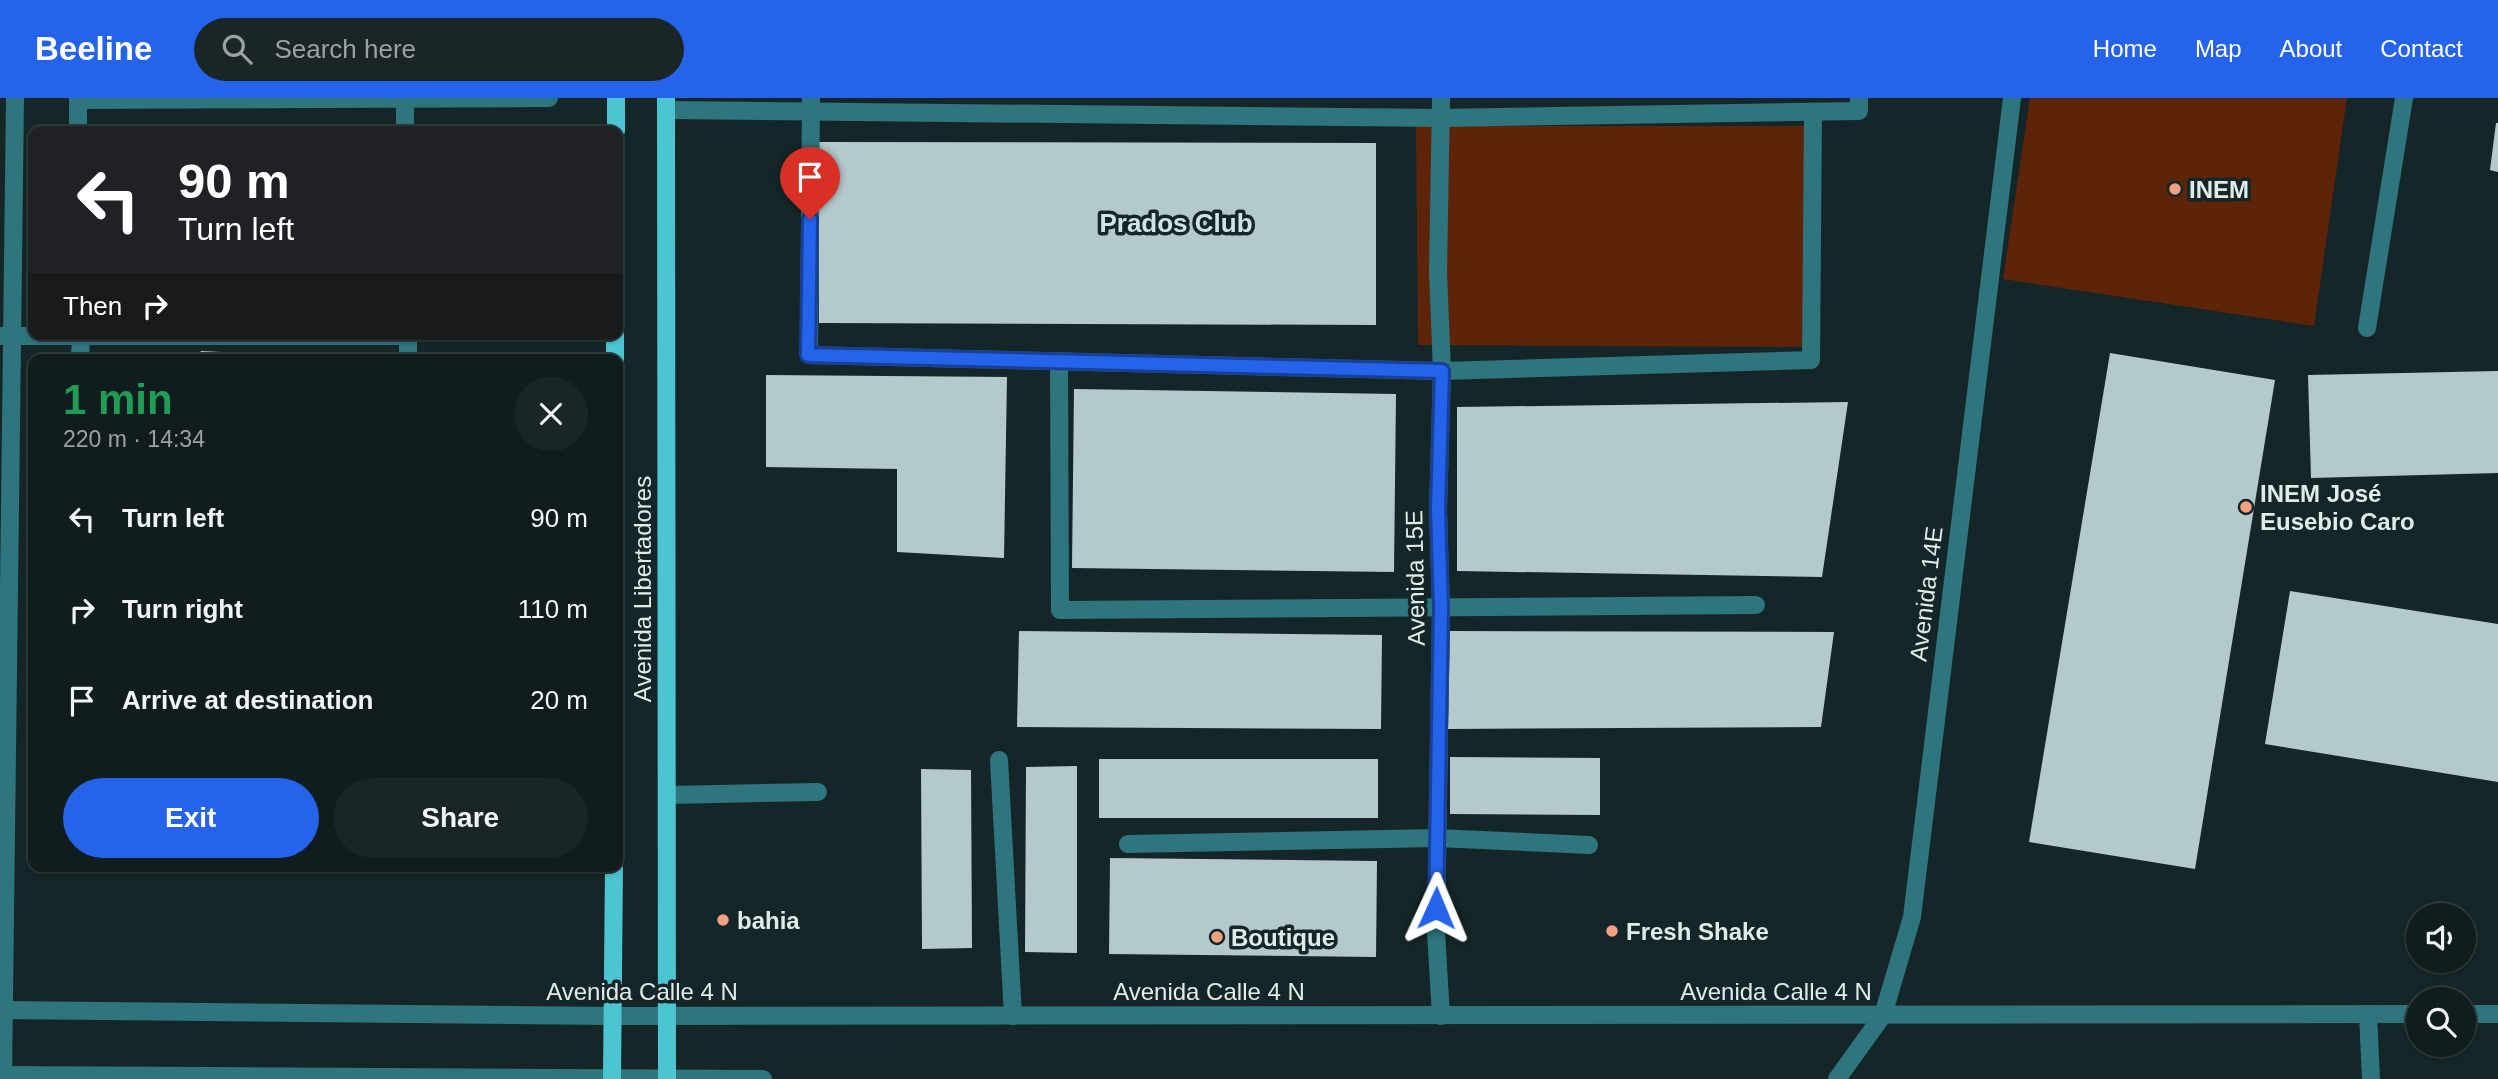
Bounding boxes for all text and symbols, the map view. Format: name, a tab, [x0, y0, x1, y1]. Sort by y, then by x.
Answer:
search box	[194, 18, 684, 81]
text: Beeline	[35, 30, 152, 67]
icon: search	[218, 30, 256, 68]
text: Search here	[274, 34, 416, 64]
text: Home	[2093, 35, 2157, 62]
text: Map	[2195, 35, 2242, 62]
text: About	[2280, 35, 2342, 62]
text: Contact	[2380, 35, 2463, 62]
pin	[780, 147, 840, 219]
icon: left	[63, 154, 154, 245]
text: 90 m	[178, 154, 290, 208]
icon: arrive	[791, 158, 829, 196]
place label: INEM	[2189, 176, 2249, 203]
marker: INEM	[2167, 181, 2183, 197]
district label: Prados Club	[1099, 208, 1253, 238]
text: Turn left	[178, 211, 294, 247]
icon: right	[136, 287, 174, 325]
text: Then	[63, 291, 122, 321]
text: 1 min	[63, 376, 173, 423]
button: close	[514, 377, 588, 451]
text: 220 m · 14:34	[63, 426, 205, 452]
street label: Avenida Libertadores	[629, 476, 656, 702]
place label: INEM José Eusebio Caro	[2260, 480, 2415, 535]
marker: INEM José Eusebio Caro	[2238, 499, 2254, 515]
icon: left	[63, 500, 101, 538]
text: Turn left	[122, 503, 224, 533]
text: 90 m	[530, 503, 588, 533]
street label: Avenida 15E	[1400, 510, 1430, 646]
street label: Avenida 14E	[1904, 525, 1948, 663]
icon: right	[63, 591, 101, 629]
text: Turn right	[122, 594, 243, 624]
text: 110 m	[518, 594, 588, 624]
icon: arrive	[63, 682, 101, 720]
text: Arrive at destination	[122, 685, 373, 715]
text: 20 m	[530, 685, 588, 715]
button: Exit	[63, 778, 319, 858]
button: Share	[333, 778, 588, 858]
position arrow	[1399, 871, 1473, 945]
map controls	[2406, 903, 2476, 1057]
button: sound	[2406, 903, 2476, 973]
place label: bahia	[737, 907, 800, 934]
marker: bahia	[715, 912, 731, 928]
place label: Fresh Shake	[1626, 918, 1769, 945]
marker: Fresh Shake	[1604, 923, 1620, 939]
place label: Boutique	[1231, 924, 1335, 951]
marker: Boutique	[1209, 929, 1225, 945]
street label: Avenida Calle 4 N	[546, 978, 738, 1005]
street label: Avenida Calle 4 N	[1113, 978, 1305, 1005]
street label: Avenida Calle 4 N	[1680, 978, 1872, 1005]
button: search	[2406, 987, 2476, 1057]

